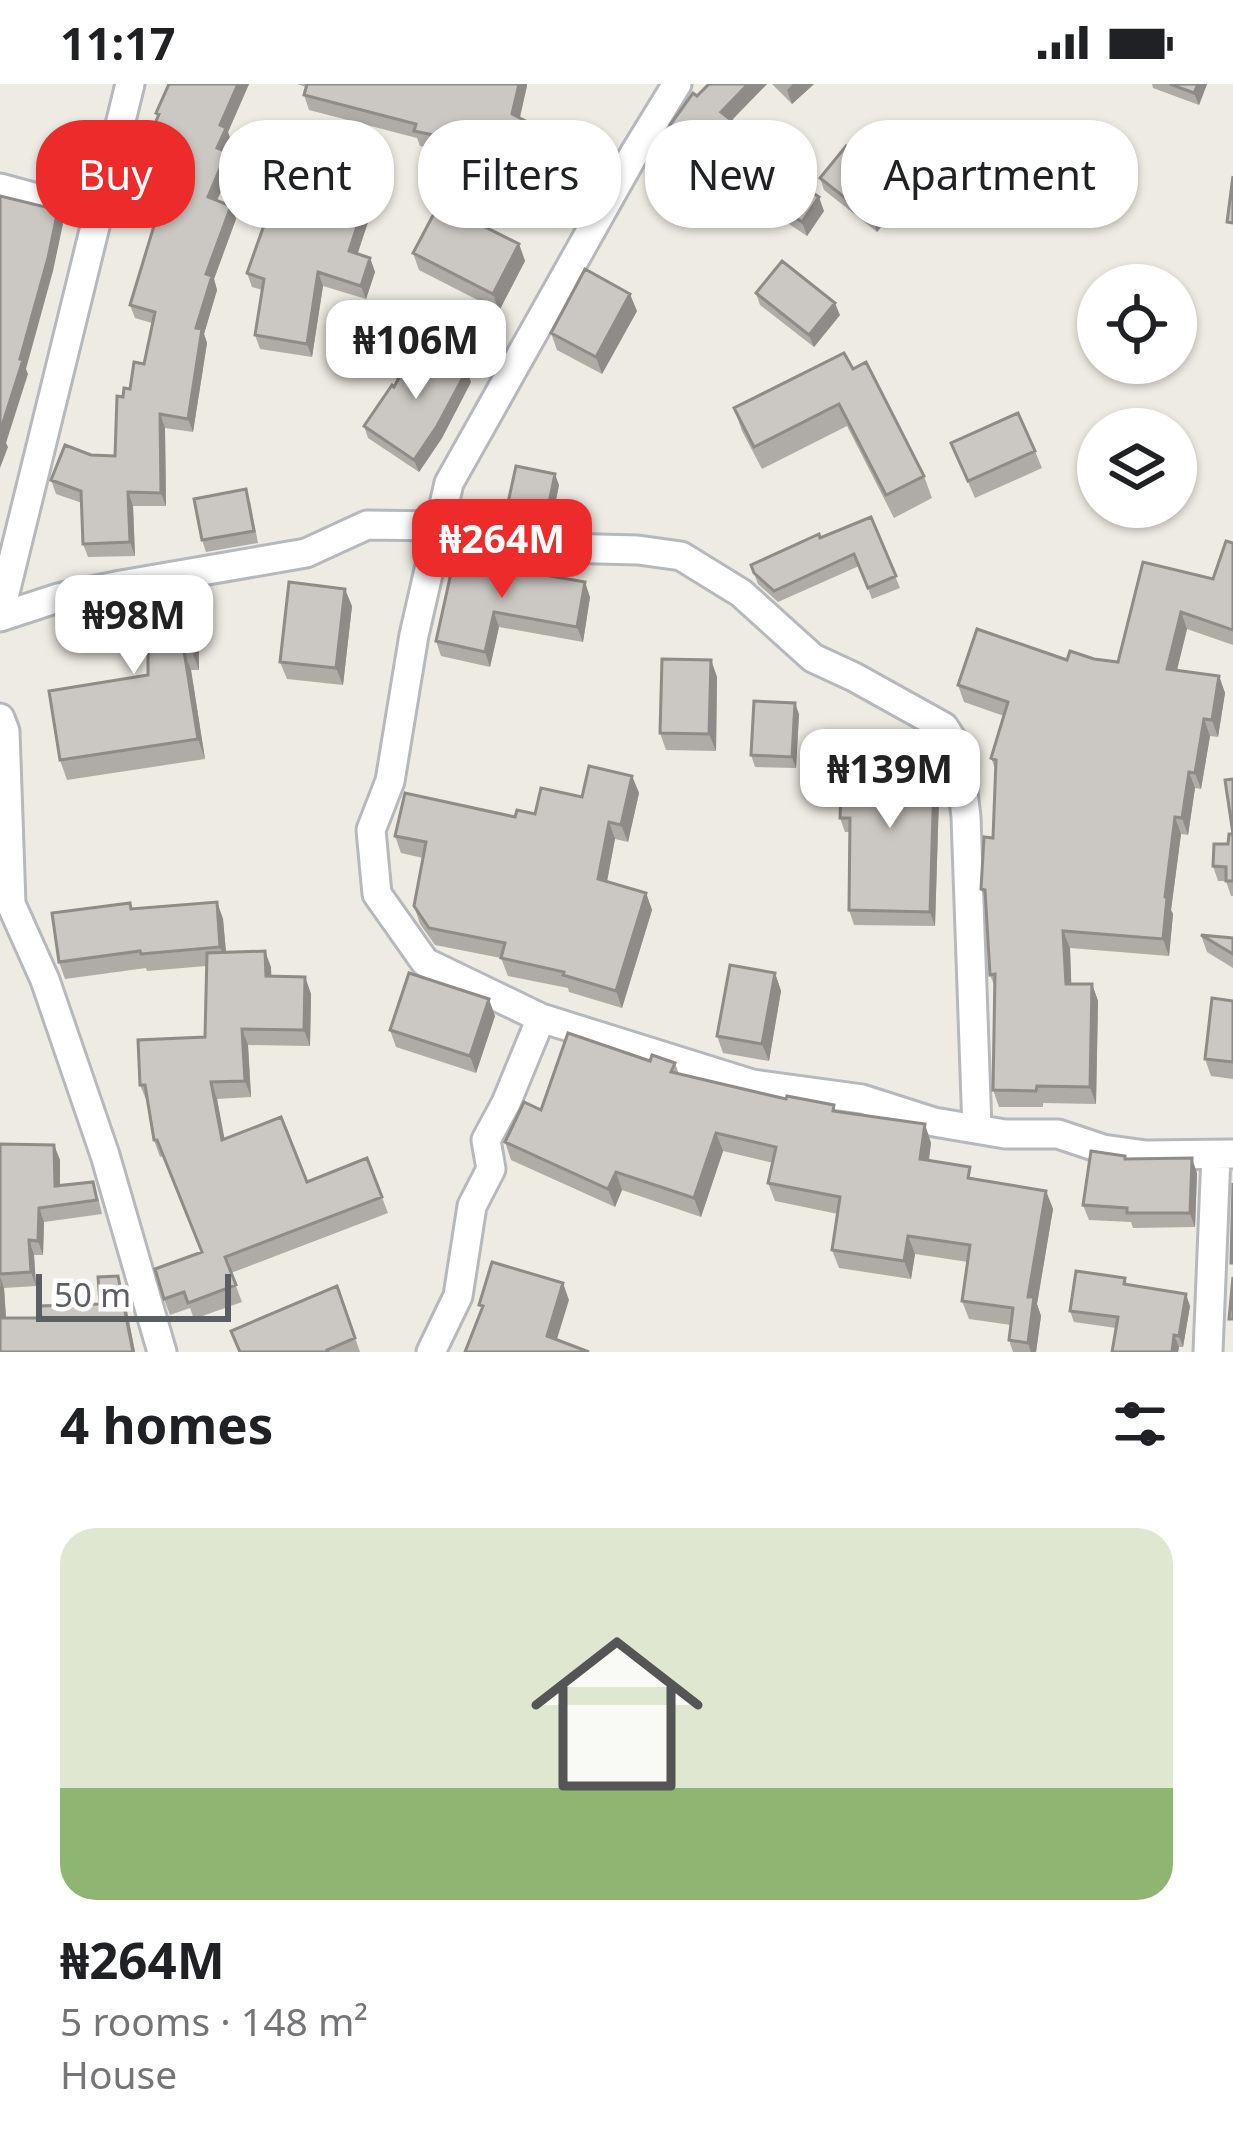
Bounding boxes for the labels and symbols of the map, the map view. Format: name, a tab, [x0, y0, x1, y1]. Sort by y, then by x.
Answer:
pin: ₦106M	[332, 300, 500, 402]
pin: ₦264M	[418, 499, 586, 601]
pin: ₦98M	[63, 575, 205, 677]
pin: ₦139M	[806, 729, 974, 831]
scale bar	[36, 1268, 231, 1321]

